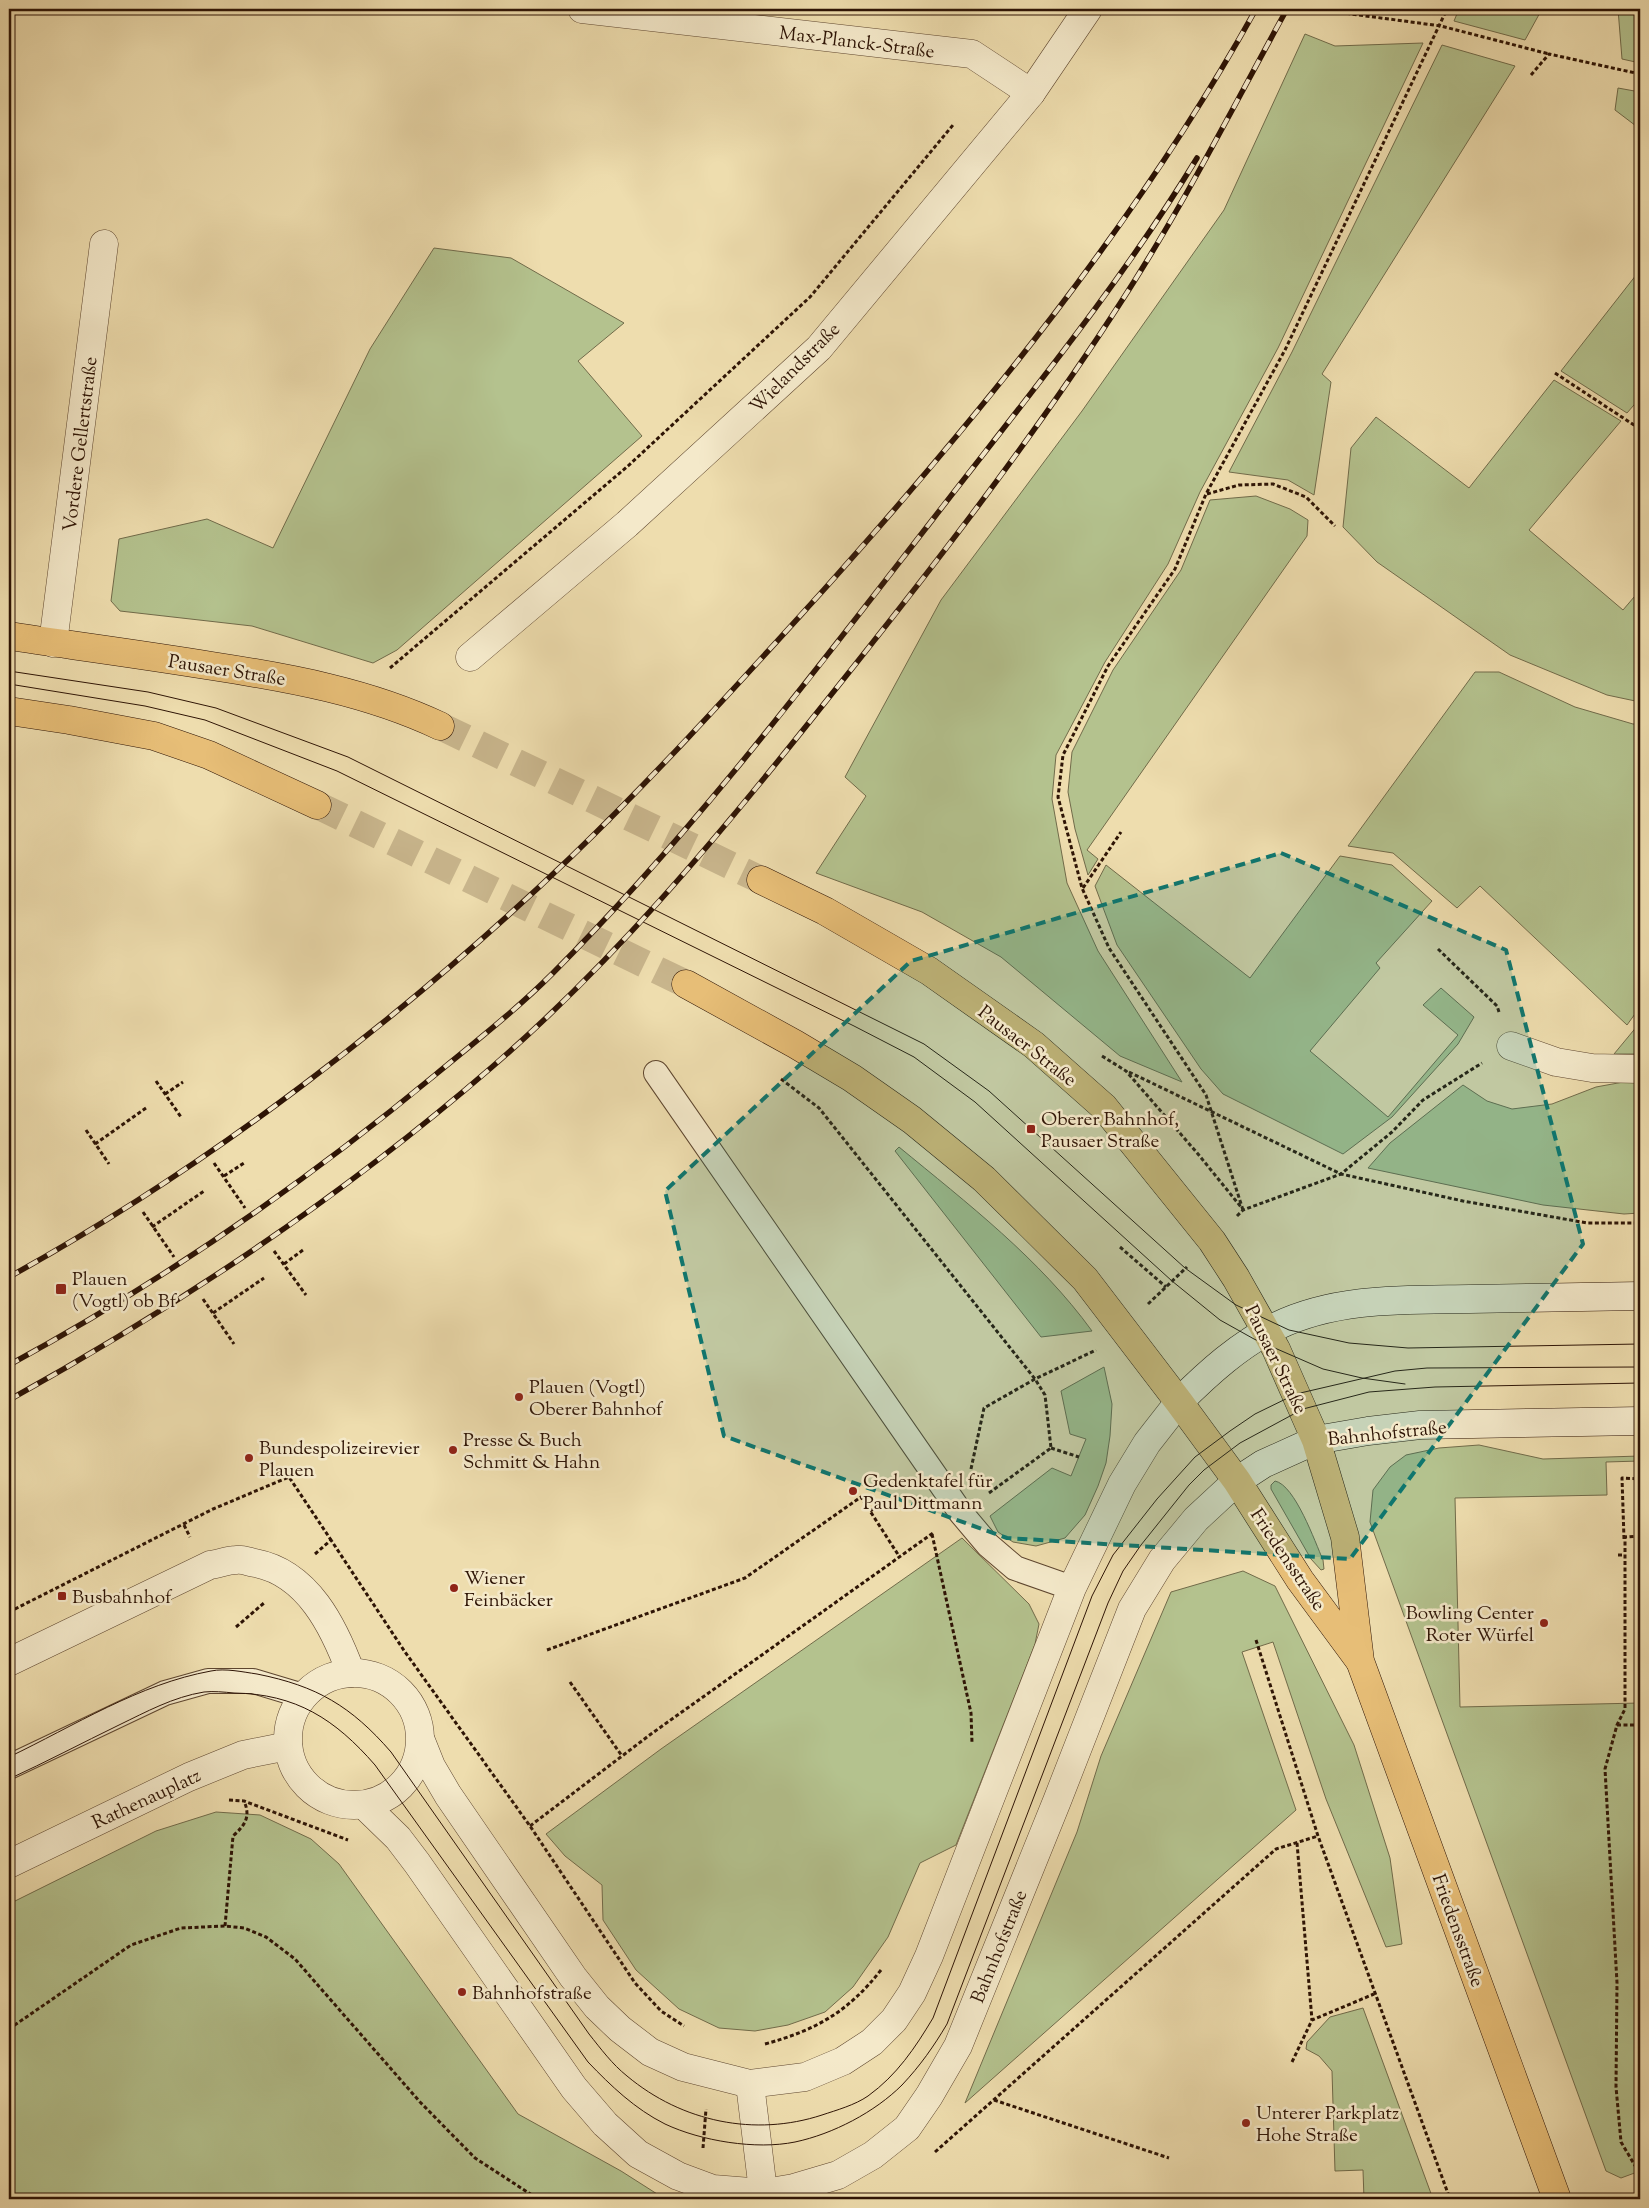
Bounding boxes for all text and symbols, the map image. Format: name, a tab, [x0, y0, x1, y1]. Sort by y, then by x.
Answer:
street label: Max-Planck-Straße	[777, 21, 936, 66]
street label: Wielandstraße	[744, 317, 847, 420]
street label: Vordere Gellertstraße	[57, 355, 106, 533]
street label: Pausaer Straße	[166, 649, 287, 694]
street label: Pausaer Straße	[971, 1000, 1082, 1094]
place label: Oberer Bahnhof, Pausaer Straße	[1041, 1107, 1179, 1156]
marker: Oberer Bahnhof, Pausaer Straße	[1025, 1123, 1037, 1135]
place label: Plauen (Vogtl) ob Bf	[72, 1267, 178, 1316]
marker: Plauen (Vogtl) ob Bf	[54, 1282, 68, 1296]
street label: Pausaer Straße	[1237, 1301, 1313, 1419]
place label: Plauen (Vogtl) Oberer Bahnhof	[529, 1375, 664, 1424]
marker: Plauen (Vogtl) Oberer Bahnhof	[513, 1391, 525, 1403]
street label: Bahnhofstraße	[1326, 1415, 1448, 1454]
place label: Presse & Buch Schmitt & Hahn	[463, 1428, 600, 1477]
place label: Bundespolizeirevier Plauen	[259, 1436, 420, 1485]
marker: Presse & Buch Schmitt & Hahn	[447, 1444, 459, 1456]
marker: Bundespolizeirevier Plauen	[243, 1452, 255, 1464]
place label: Gedenktafel für Paul Dittmann	[863, 1469, 992, 1518]
marker: Gedenktafel für Paul Dittmann	[847, 1485, 859, 1497]
street label: Friedensstraße	[1243, 1504, 1331, 1617]
place label: Wiener Feinbäcker	[464, 1566, 553, 1615]
marker: Wiener Feinbäcker	[448, 1582, 460, 1594]
place label: Busbahnhof	[72, 1585, 173, 1612]
marker: Busbahnhof	[56, 1590, 68, 1602]
place label: Bowling Center Roter Würfel	[1406, 1601, 1534, 1650]
marker: Bowling Center Roter Würfel	[1538, 1617, 1550, 1629]
street label: Rathenauplatz	[88, 1763, 206, 1837]
street label: Friedensstraße	[1424, 1871, 1490, 1991]
street label: Bahnhofstraße	[965, 1886, 1035, 2008]
place label: Bahnhofstraße	[472, 1981, 592, 2008]
marker: Bahnhofstraße	[456, 1986, 468, 1998]
place label: Unterer Parkplatz Hohe Straße	[1256, 2101, 1399, 2150]
marker: Unterer Parkplatz Hohe Straße	[1240, 2117, 1252, 2129]

